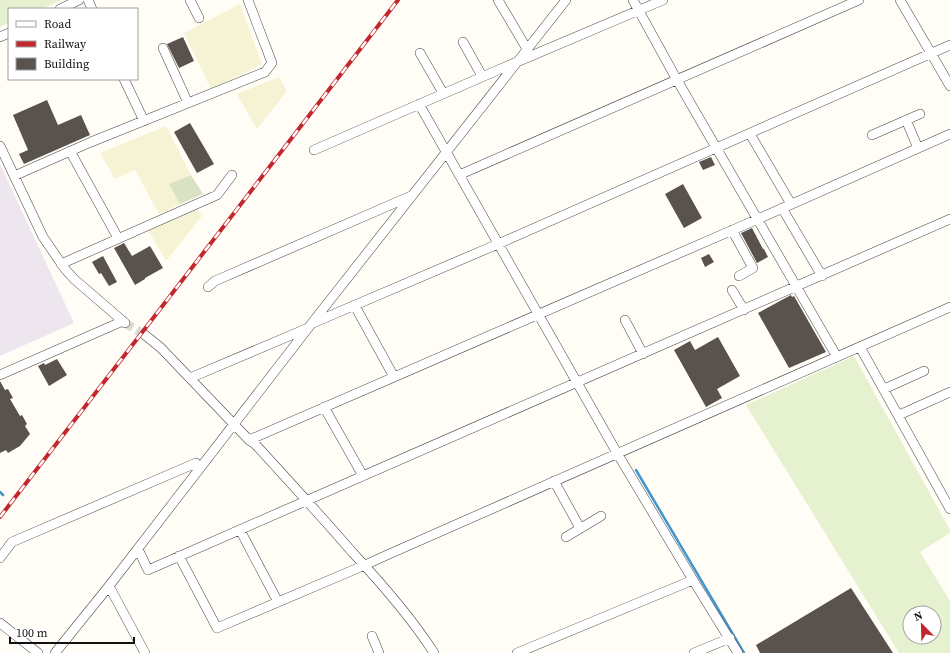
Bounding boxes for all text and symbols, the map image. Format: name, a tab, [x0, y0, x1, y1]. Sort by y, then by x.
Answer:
legend	[8, 8, 138, 80]
text: Road	[44, 16, 71, 32]
text: Railway	[44, 36, 87, 52]
text: Building	[44, 56, 89, 72]
north arrow	[902, 605, 942, 645]
text: N	[912, 608, 925, 625]
scale bar	[10, 619, 134, 645]
text: 100 m	[16, 625, 48, 641]

